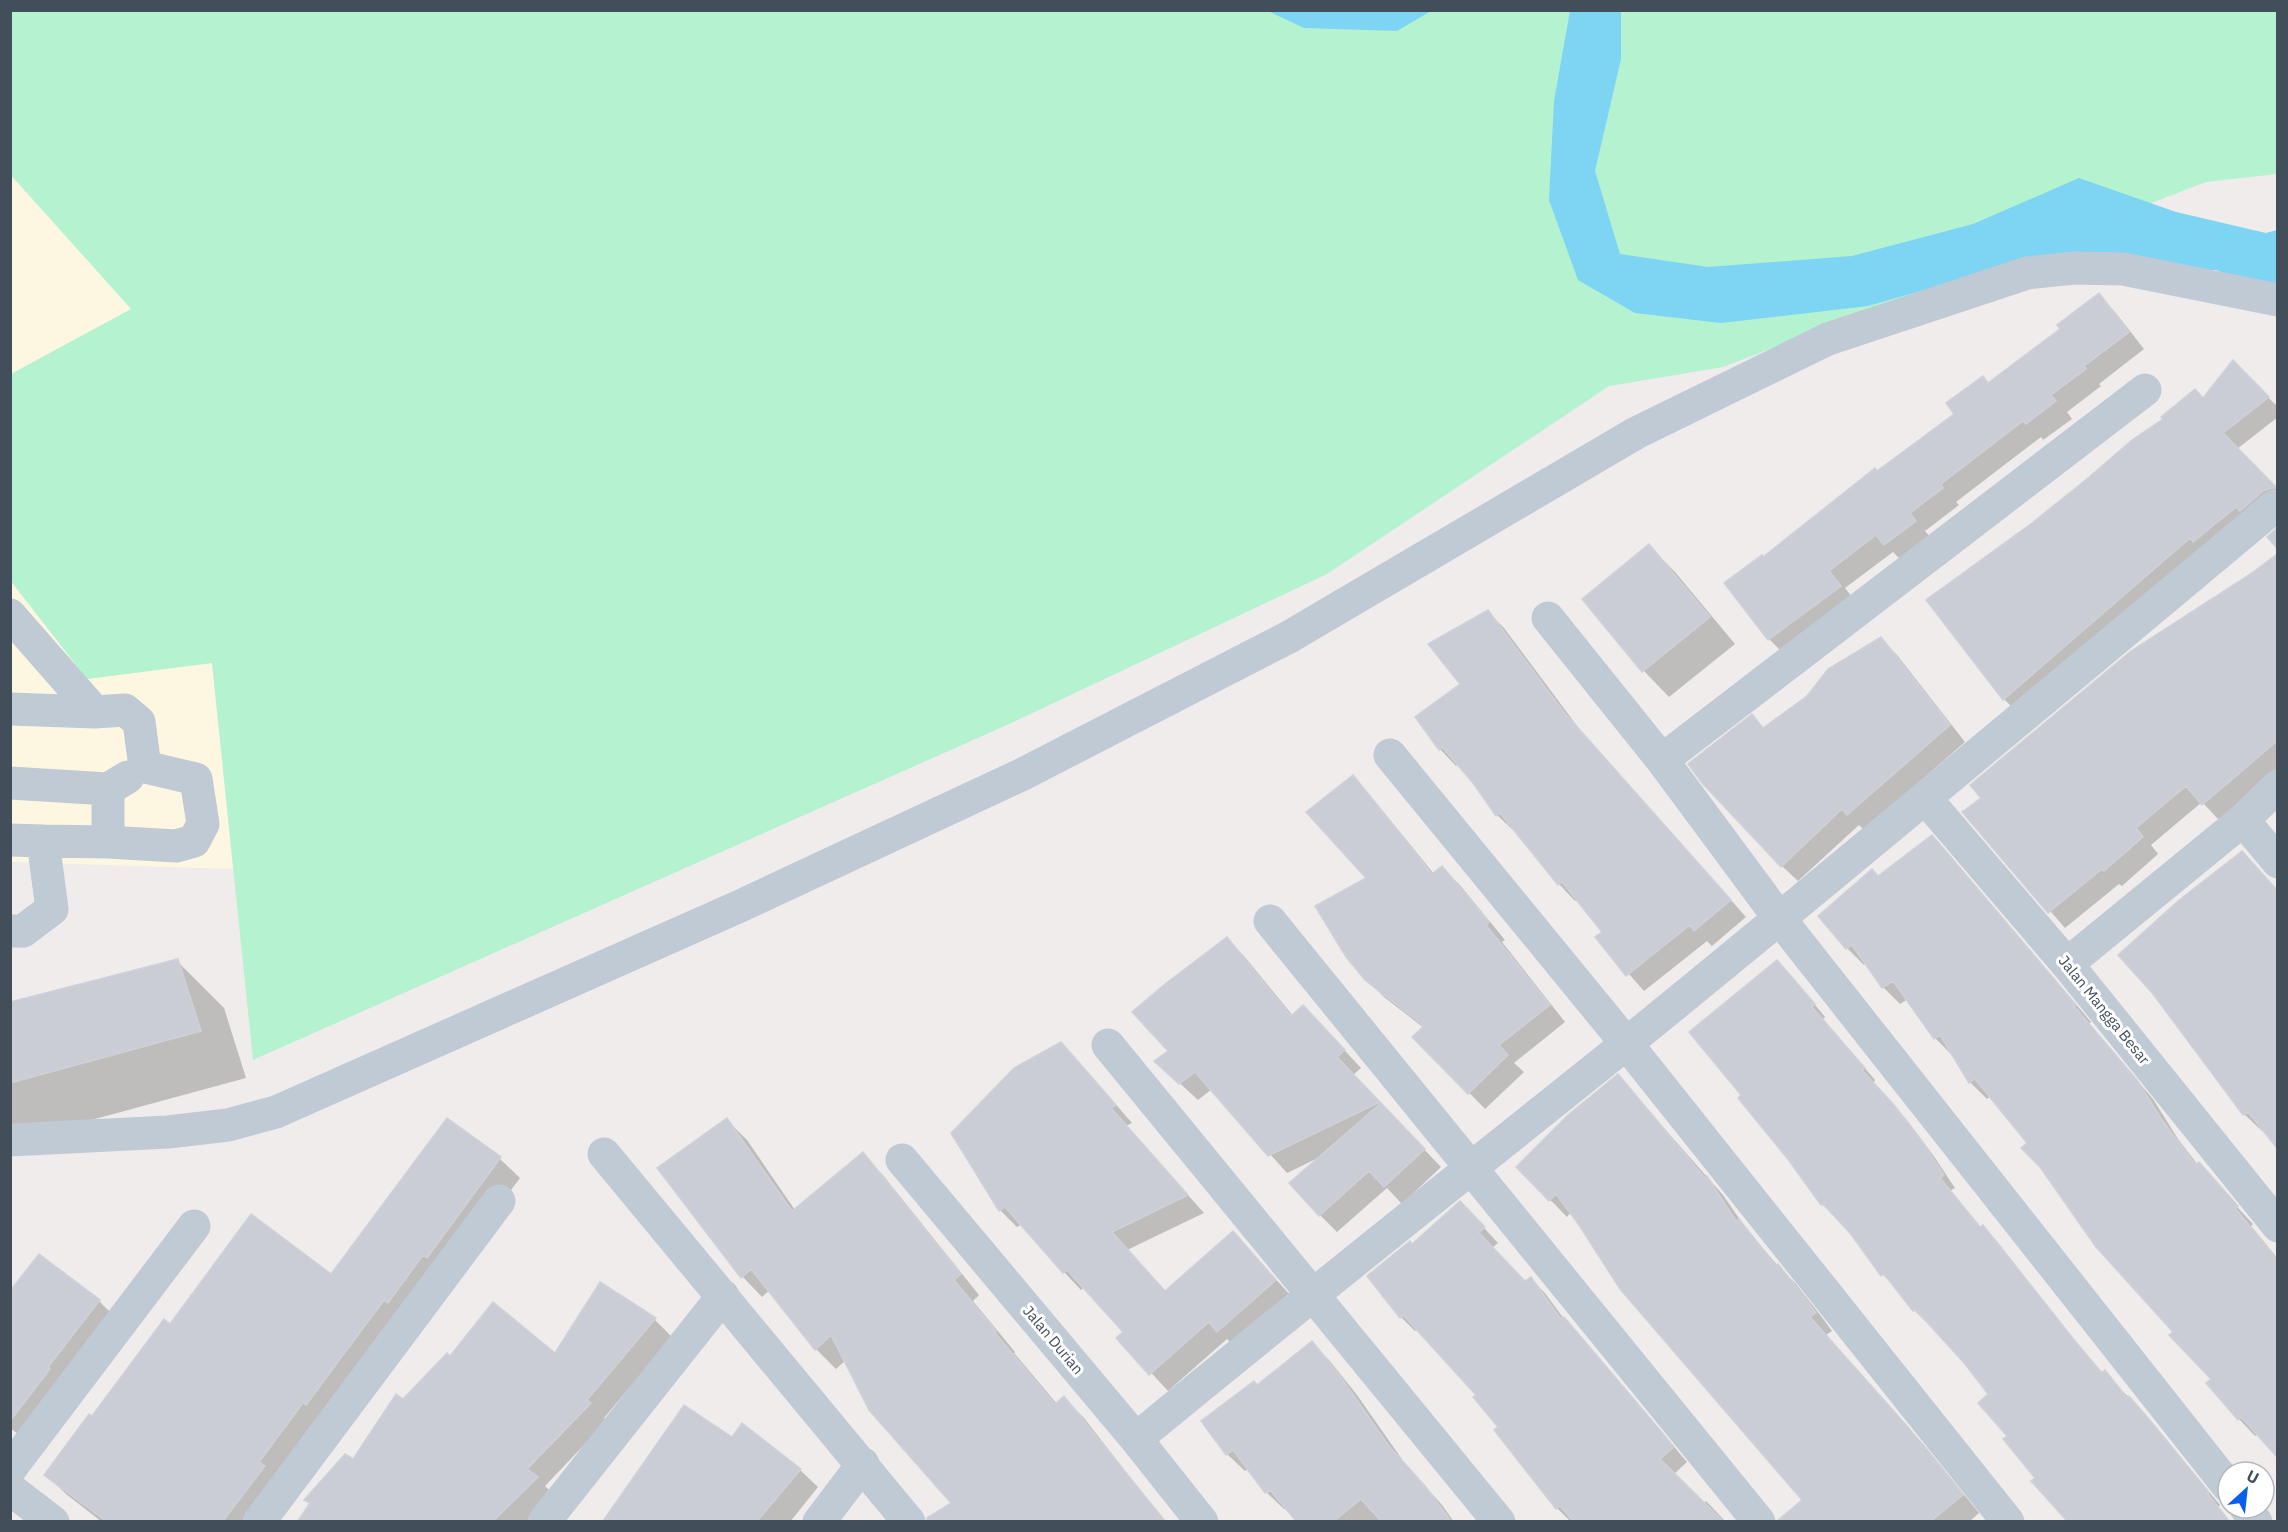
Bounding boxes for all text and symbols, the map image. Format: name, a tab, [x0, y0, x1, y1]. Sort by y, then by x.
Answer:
street label: Jalan Mangga Besar	[2055, 951, 2154, 1068]
street label: Jalan Durian	[1019, 1301, 1088, 1378]
north arrow	[2216, 1460, 2276, 1520]
text: U	[2243, 1465, 2262, 1488]

